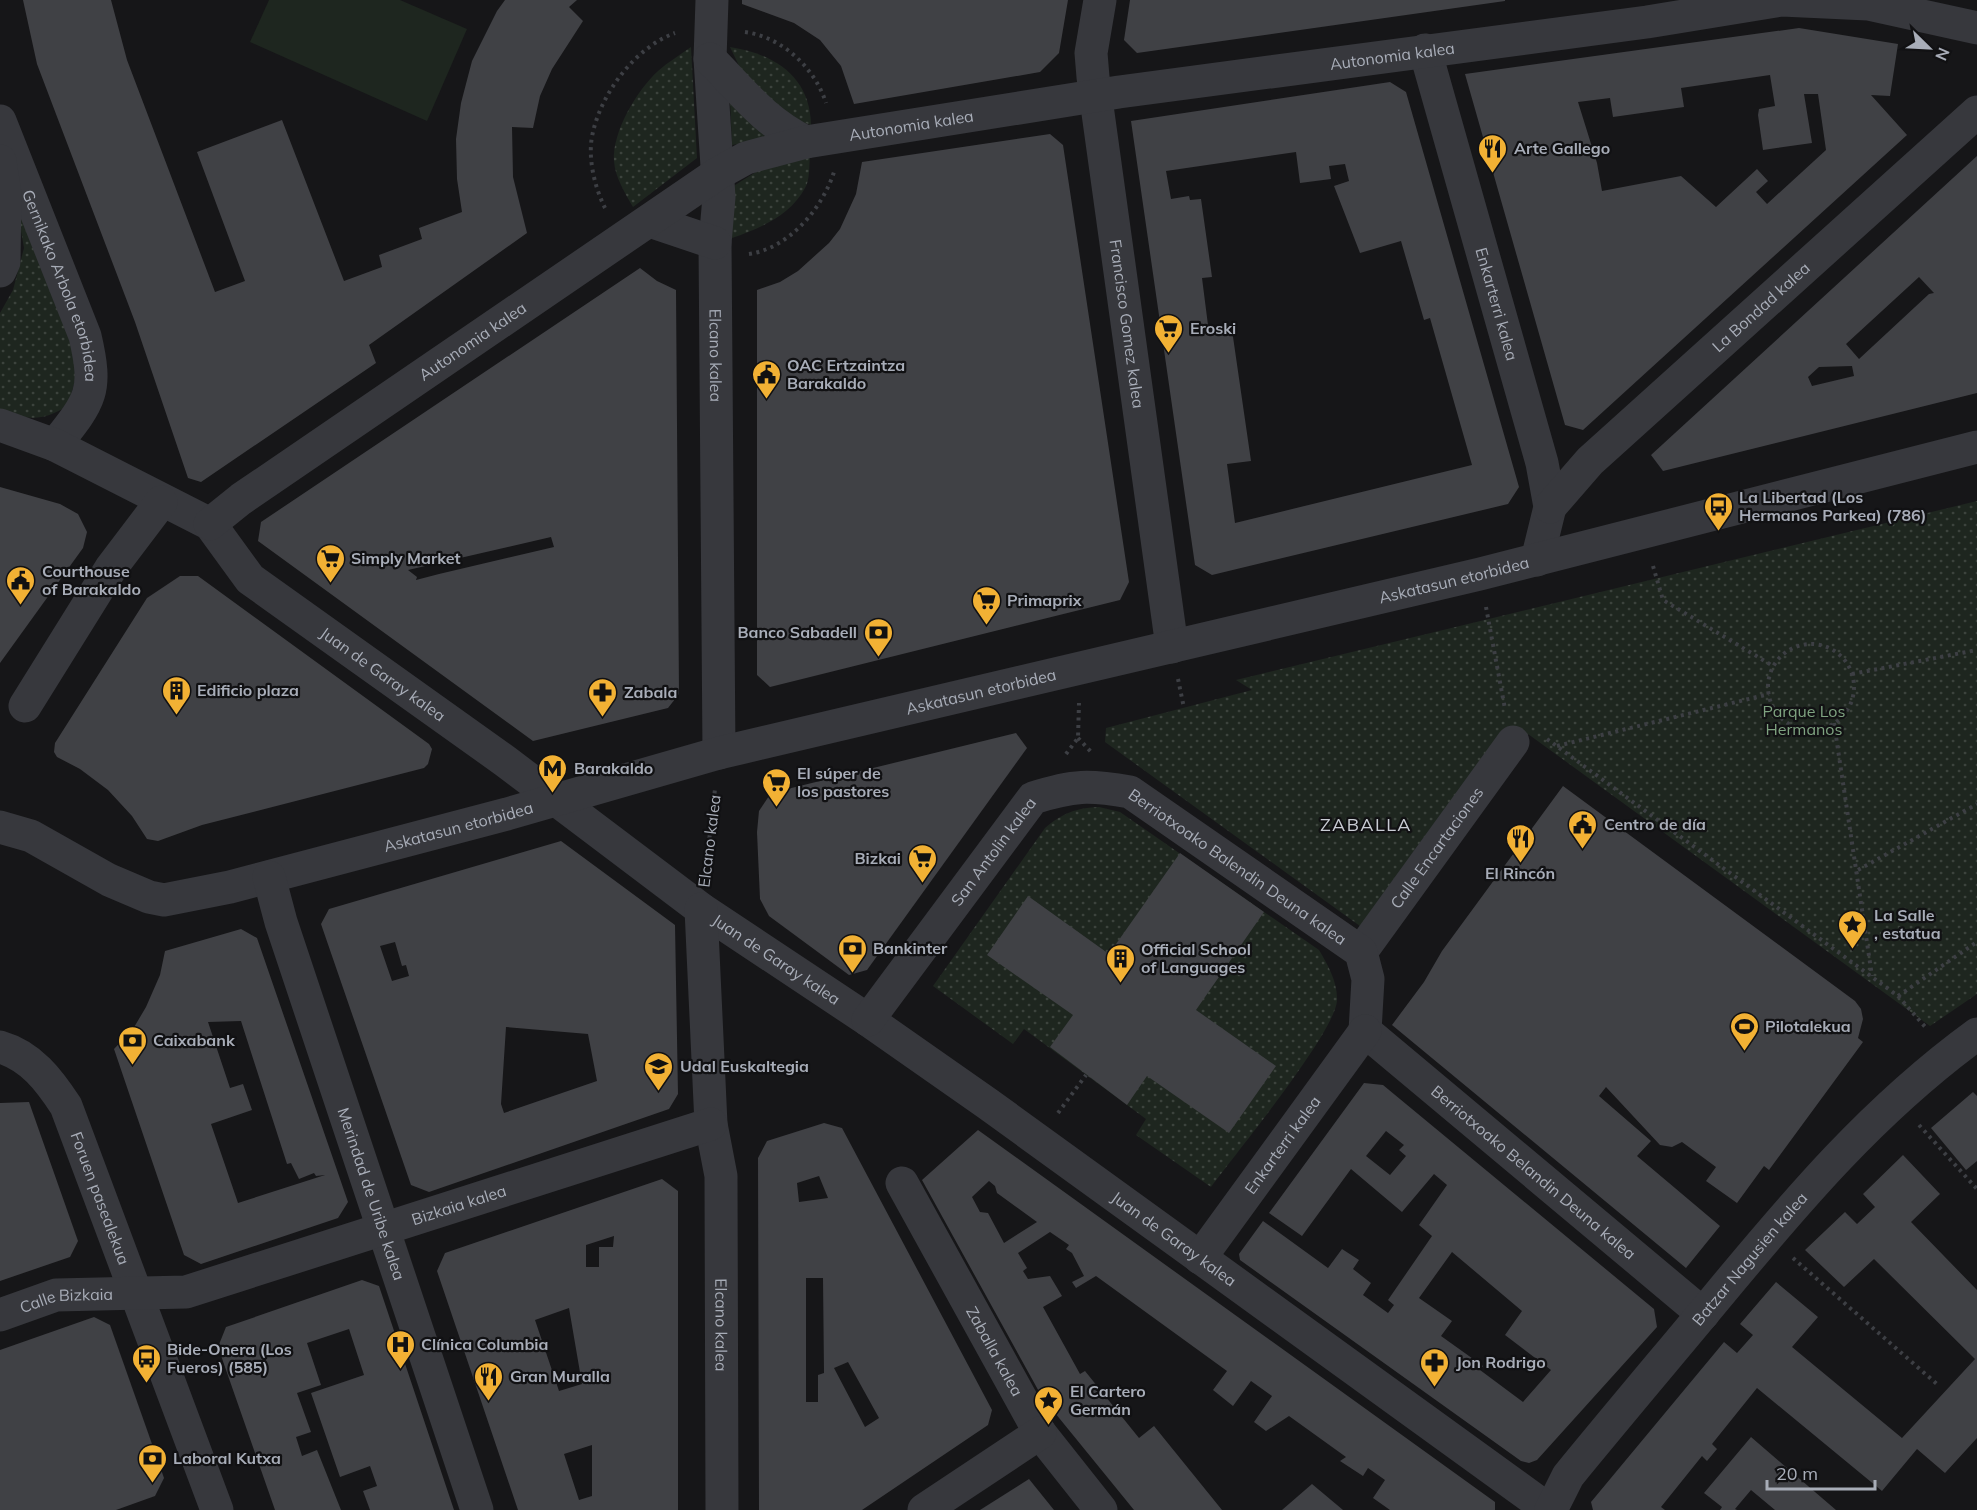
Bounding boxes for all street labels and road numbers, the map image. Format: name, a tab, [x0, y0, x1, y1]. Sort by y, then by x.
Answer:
street label: Autonomia kalea	[1329, 38, 1456, 74]
street label: Autonomia kalea	[848, 105, 975, 145]
street label: Gernikako Arbola etorbidea	[18, 187, 101, 382]
street label: Francisco Gomez kalea	[1106, 238, 1149, 410]
street label: Enkarterri kalea	[1471, 245, 1522, 363]
street label: La Bondad kalea	[1708, 258, 1814, 356]
street label: Autonomia kalea	[415, 297, 530, 385]
street label: Elcano kalea	[706, 309, 726, 402]
street label: Askatasun etorbidea	[1377, 552, 1531, 607]
street label: Juan de Garay kalea	[316, 622, 450, 726]
street label: Askatasun etorbidea	[904, 664, 1058, 719]
street label: Calle Encartaciones	[1386, 783, 1487, 912]
street label: Berriotxoako Balendin Deuna kalea	[1125, 784, 1350, 949]
street label: San Antolin kalea	[946, 793, 1040, 910]
street label: Elcano kalea	[693, 794, 725, 888]
street label: Askatasun etorbidea	[381, 797, 535, 856]
street label: Juan de Garay kalea	[709, 909, 844, 1009]
street label: Berriotxoako Belandin Deuna kalea	[1427, 1081, 1640, 1264]
street label: Enkarterri kalea	[1240, 1092, 1325, 1198]
street label: Merindad de Uribe kalea	[334, 1105, 410, 1283]
street label: Foruen pasealekua	[67, 1129, 134, 1267]
street label: Bizkaia kalea	[409, 1180, 509, 1229]
street label: Juan de Garay kalea	[1108, 1187, 1240, 1291]
street label: Batzar Nagusien kalea	[1687, 1188, 1811, 1329]
street label: Elcano kalea	[711, 1278, 732, 1372]
street label: Calle Bizkaia	[17, 1284, 113, 1317]
street label: Zaballa kalea	[962, 1303, 1028, 1400]

